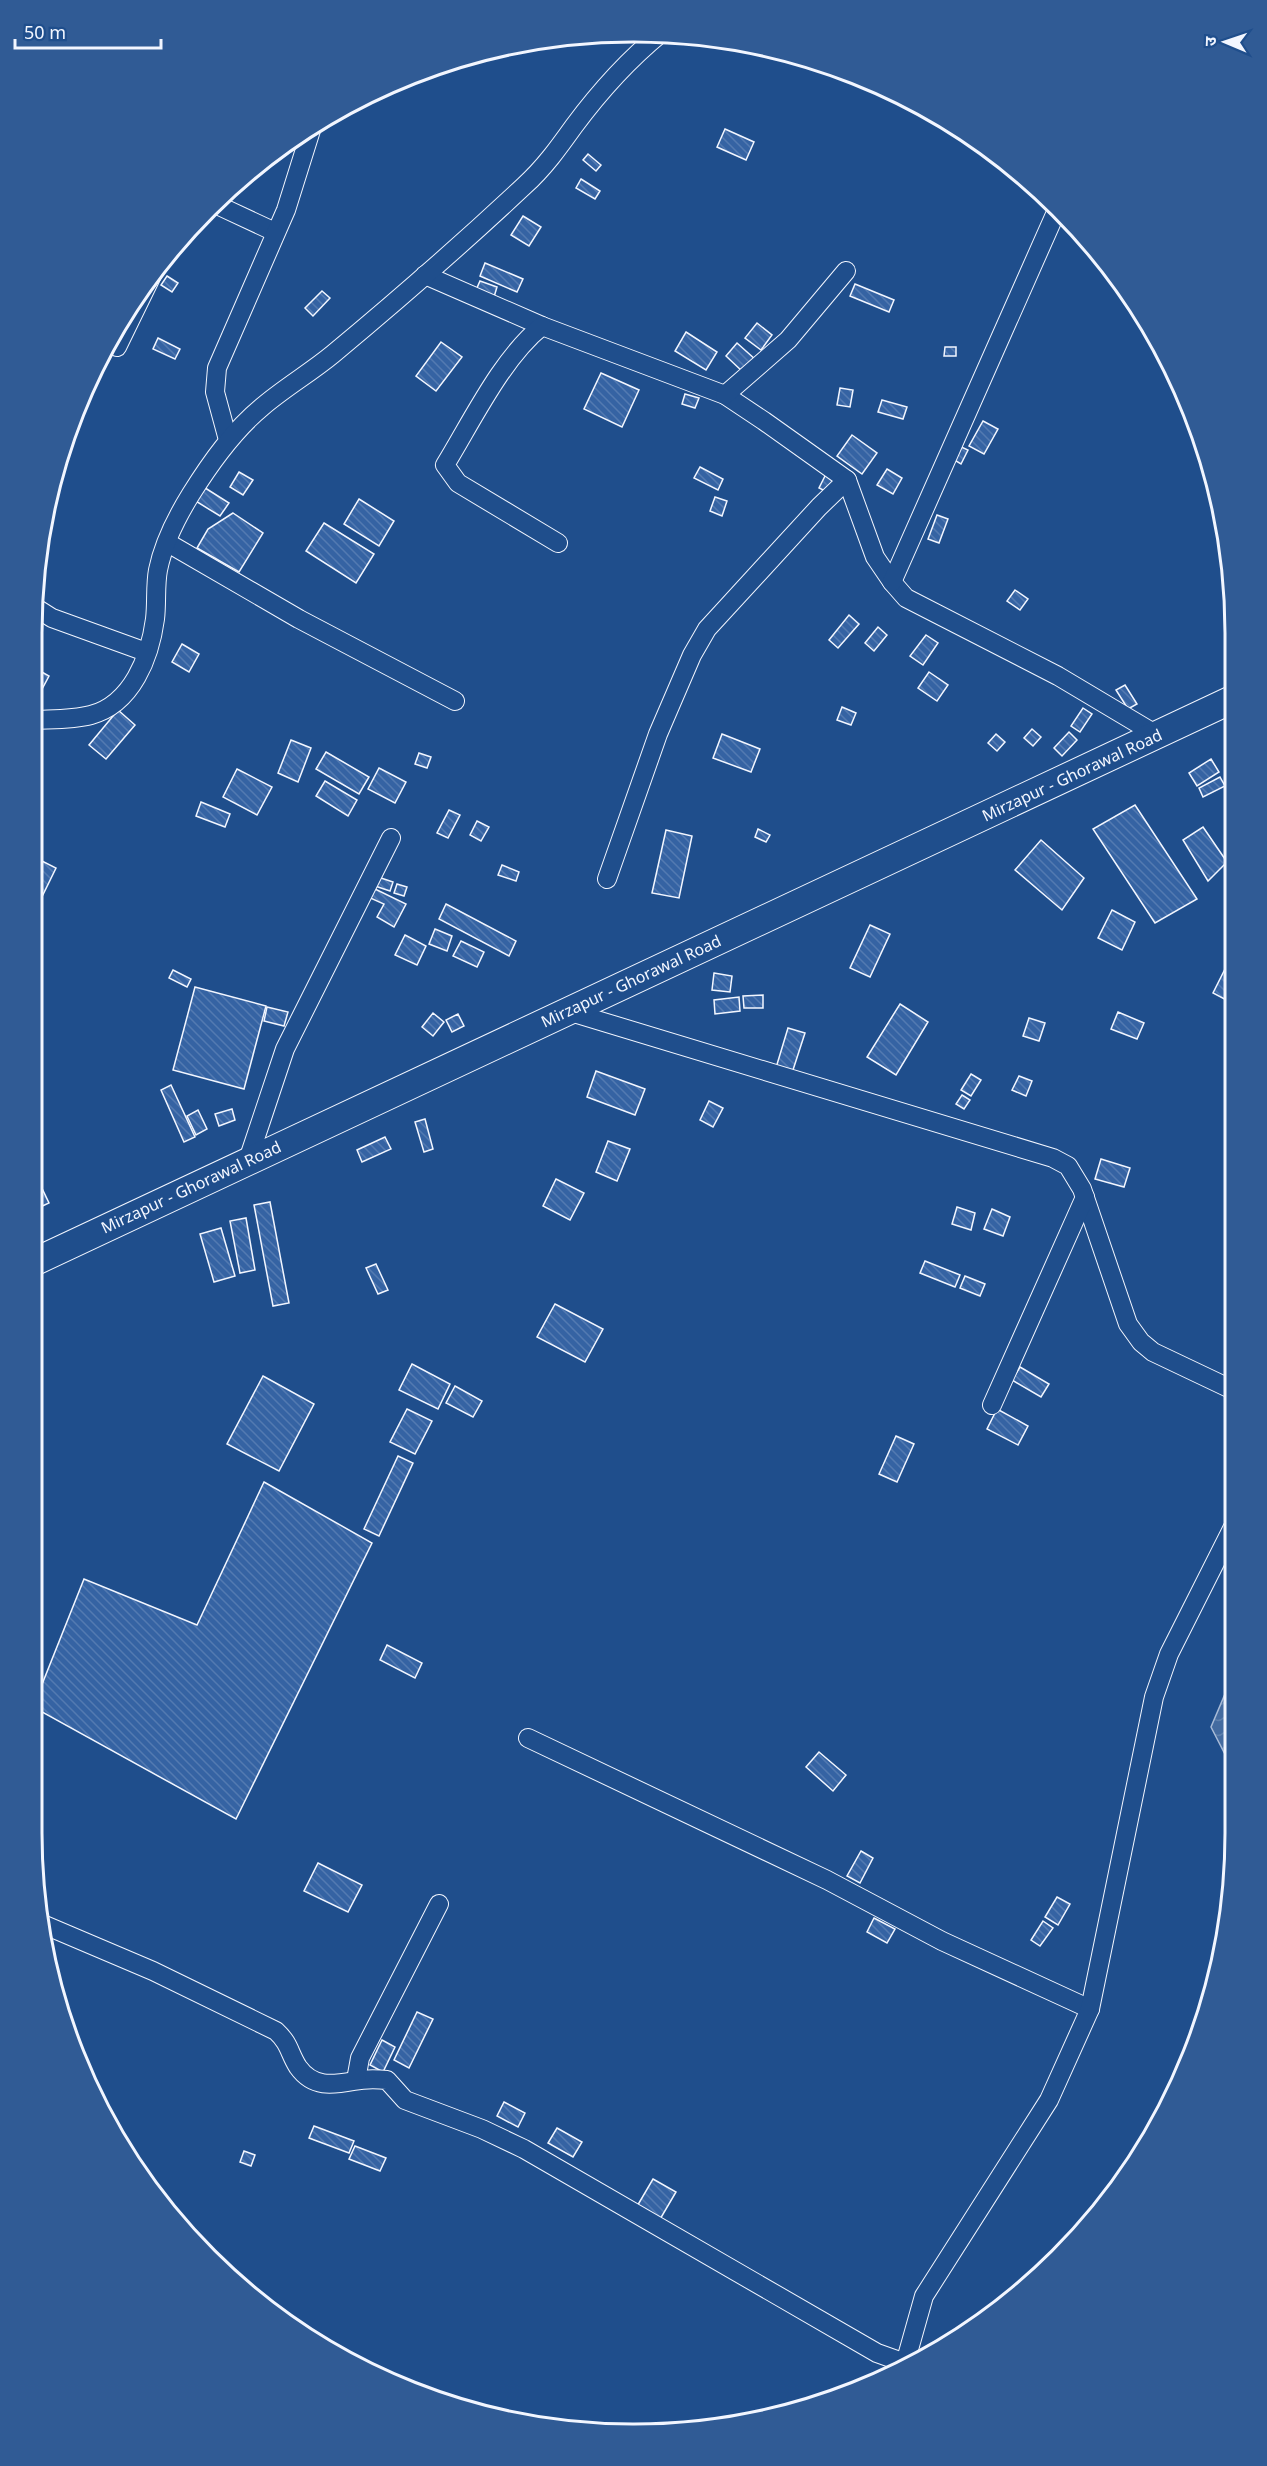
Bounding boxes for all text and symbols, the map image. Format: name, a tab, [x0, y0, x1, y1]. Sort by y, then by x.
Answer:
scale bar	[15, 12, 160, 50]
north arrow	[1195, 12, 1255, 72]
text: 50 m	[24, 20, 66, 44]
text: उ	[1199, 36, 1221, 47]
street label: Mirzapur - Ghorawal Road	[978, 724, 1166, 826]
street label: Mirzapur - Ghorawal Road	[537, 930, 725, 1032]
street label: Mirzapur - Ghorawal Road	[97, 1136, 285, 1238]

